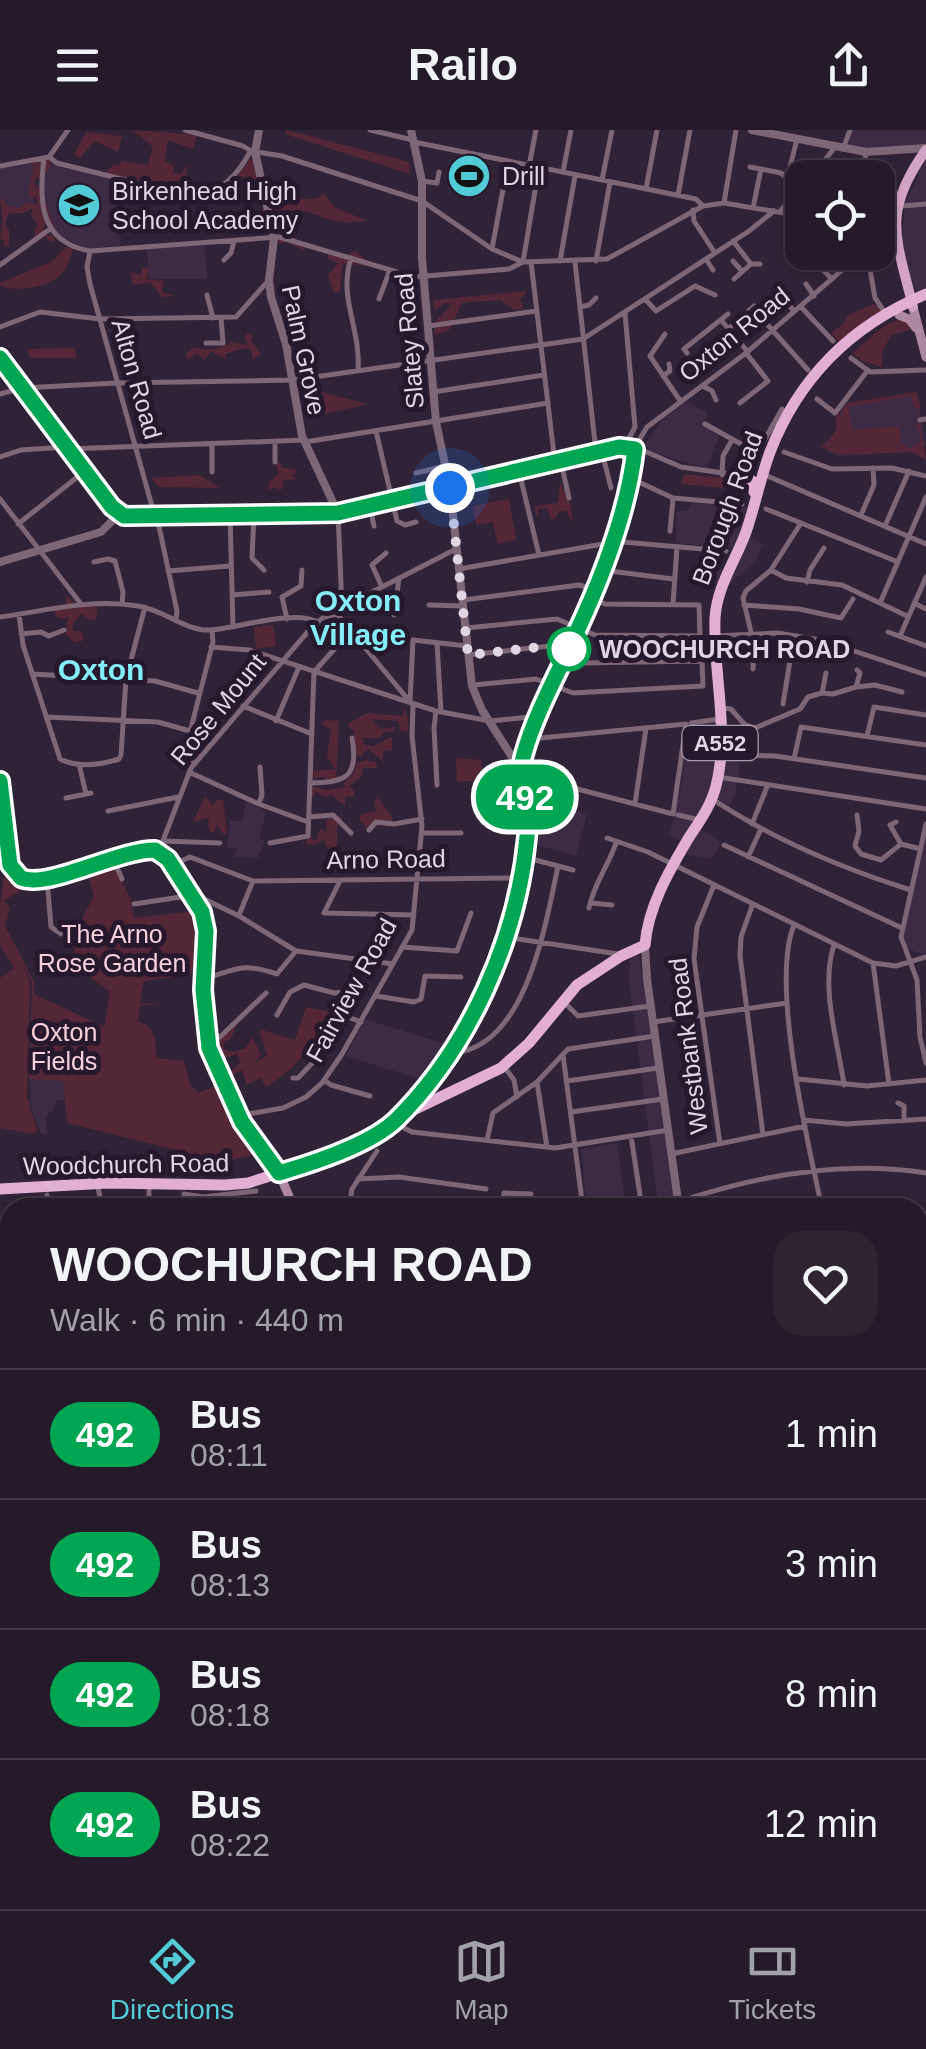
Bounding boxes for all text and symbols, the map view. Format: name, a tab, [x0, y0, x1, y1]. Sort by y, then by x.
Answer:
icon: menu	[50, 38, 105, 93]
icon: share	[821, 38, 876, 93]
text: Railo	[408, 39, 518, 90]
sports icon: Drill	[446, 153, 492, 199]
map controls	[785, 160, 895, 270]
button: locate	[785, 160, 895, 270]
place label: Drill	[502, 162, 545, 190]
place label: Birkenhead High School Academy	[112, 177, 299, 234]
school or university icon: Birkenhead High School Academy	[56, 182, 102, 228]
street label: Slatey Road	[389, 272, 429, 410]
street label: Oxton Road	[673, 281, 795, 387]
street label: Palm Grove	[277, 283, 331, 417]
street label: Alton Road	[106, 316, 168, 442]
street label: Borough Road	[686, 427, 768, 589]
your location	[425, 463, 475, 513]
district label: Oxton Village	[310, 584, 406, 651]
marker: WOOCHURCH ROAD	[548, 628, 590, 670]
place label: WOOCHURCH ROAD	[599, 635, 850, 663]
street label: Rose Mount	[165, 648, 271, 770]
district label: Oxton	[58, 653, 144, 686]
road number: A552	[682, 726, 758, 760]
line badge: 492	[468, 764, 582, 830]
text: 492	[496, 778, 554, 817]
street label: Arno Road	[326, 844, 446, 874]
street label: Fairview Road	[300, 913, 402, 1067]
park label: The Arno Rose Garden	[38, 920, 186, 977]
street label: Westbank Road	[663, 956, 713, 1136]
park label: Oxton Fields	[31, 1018, 97, 1075]
street label: Woodchurch Road	[22, 1148, 230, 1180]
button: heart	[773, 1231, 878, 1336]
text: WOOCHURCH ROAD	[50, 1238, 533, 1291]
text: Walk · 6 min · 440 m	[50, 1302, 344, 1338]
text: Bus	[190, 1394, 262, 1436]
text: 1 min	[785, 1413, 878, 1455]
text: 492	[76, 1415, 134, 1454]
text: 08:11	[190, 1437, 268, 1473]
text: Bus	[190, 1524, 262, 1566]
text: 3 min	[785, 1543, 878, 1585]
text: 492	[76, 1545, 134, 1584]
text: 08:13	[190, 1567, 270, 1603]
text: Bus	[190, 1654, 262, 1696]
text: 8 min	[785, 1673, 878, 1715]
text: 492	[76, 1675, 134, 1714]
text: 08:18	[190, 1697, 270, 1733]
text: Bus	[190, 1784, 262, 1826]
text: 12 min	[764, 1803, 878, 1845]
text: 492	[76, 1805, 134, 1844]
text: 08:22	[190, 1827, 270, 1863]
tab: Directions	[110, 1934, 234, 2026]
tab: Map	[454, 1934, 509, 2026]
tab: Tickets	[729, 1934, 816, 2026]

